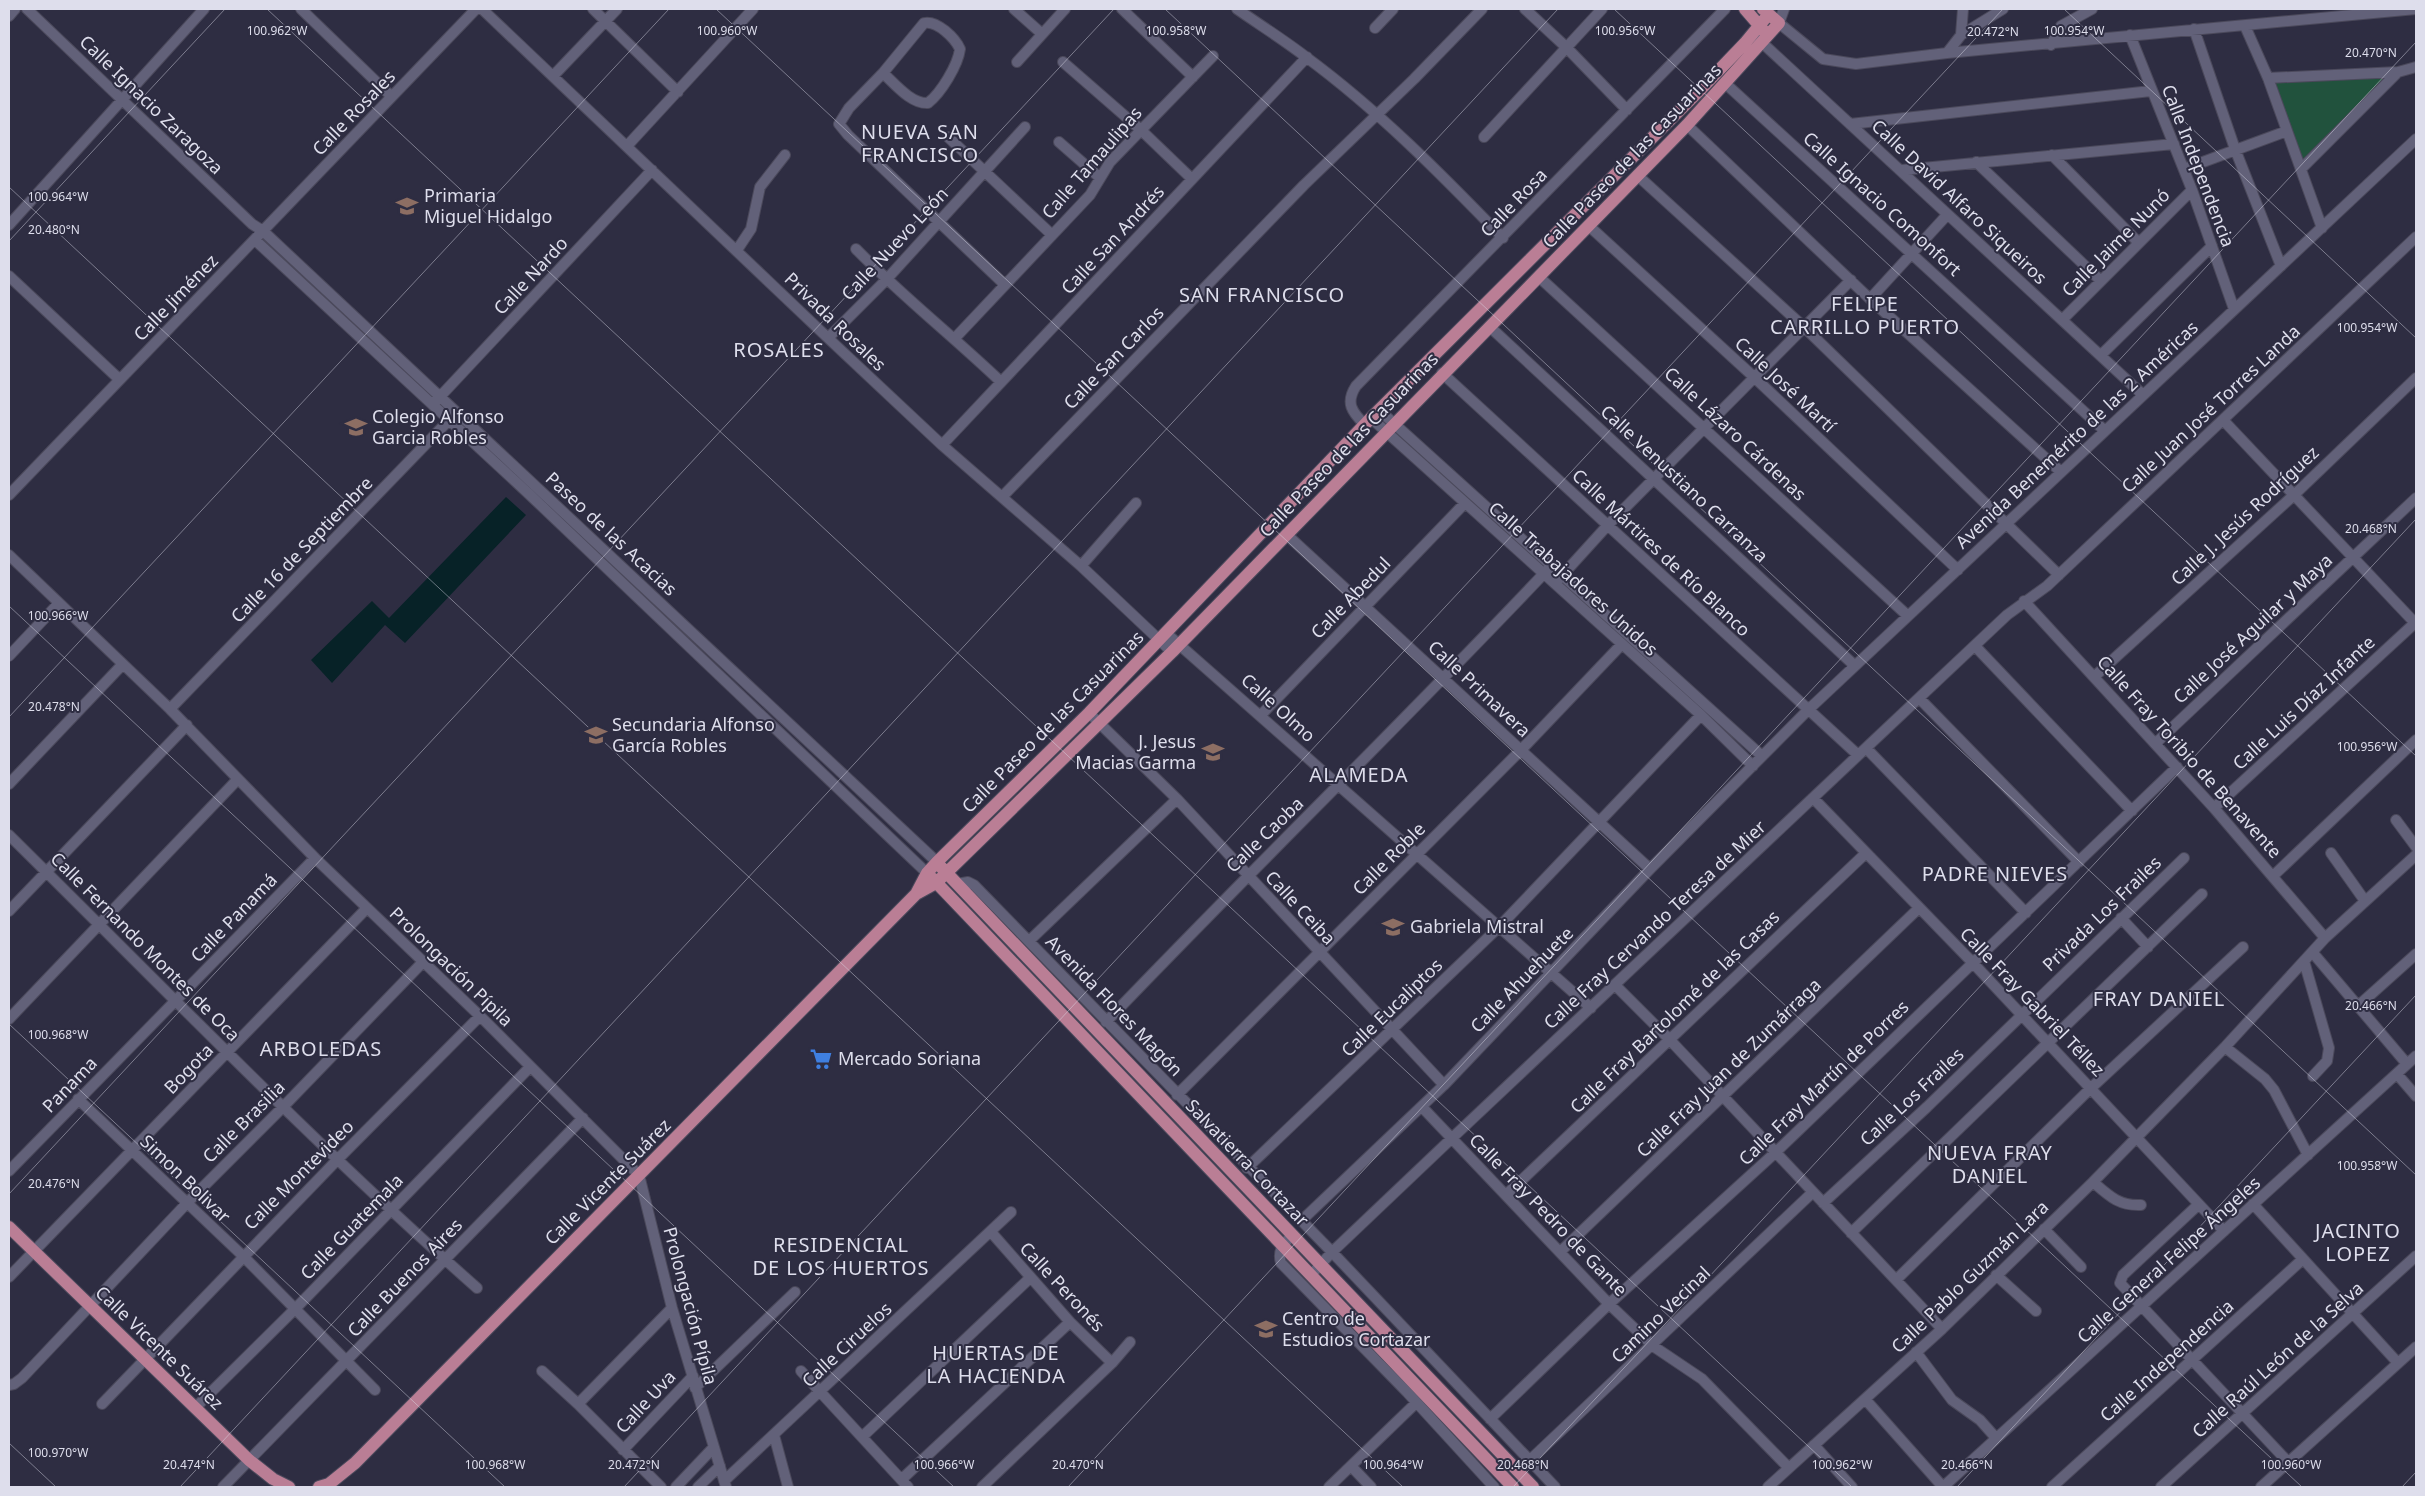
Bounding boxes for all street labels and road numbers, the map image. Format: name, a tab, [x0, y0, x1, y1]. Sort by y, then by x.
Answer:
street label: Calle Ignacio Zaragoza	[75, 29, 229, 179]
street label: Calle Paseo de las Casuarinas	[1536, 58, 1726, 253]
street label: Calle Rosales	[307, 64, 400, 160]
street label: Calle Independencia	[2157, 81, 2241, 250]
street label: Calle Tamaulipas	[1036, 101, 1147, 224]
street label: Calle David Alfaro Siqueiros	[1867, 114, 2053, 289]
street label: Calle Ignacio Comonfort	[1798, 126, 1967, 281]
street label: Calle Rosa	[1475, 163, 1552, 242]
street label: Calle San Andrés	[1055, 180, 1169, 299]
street label: Calle Nuevo León	[836, 182, 953, 305]
street label: Calle Jaime Nunó	[2056, 183, 2175, 302]
street label: Calle Nardo	[488, 231, 573, 319]
street label: Calle Jiménez	[128, 249, 223, 346]
street label: Privada Rosales	[780, 267, 892, 376]
street label: Calle San Carlos	[1058, 301, 1169, 414]
street label: Avenida Benemérito de las 2 Américas	[1950, 315, 2203, 553]
street label: Calle Juan José Torres Landa	[2116, 319, 2305, 498]
street label: Calle José Martí	[1730, 331, 1842, 438]
street label: Calle Paseo de las Casuarinas	[1253, 347, 1443, 542]
street label: Calle Lázaro Cárdenas	[1659, 361, 1812, 505]
street label: Calle Venustiano Carranza	[1596, 399, 1774, 567]
street label: Calle J. Jesús Rodríguez	[2165, 440, 2323, 590]
street label: Calle Mártires de Río Blanco	[1567, 463, 1756, 641]
street label: Paseo de las Acacias	[541, 466, 683, 601]
street label: Calle 16 de Septiembre	[225, 471, 377, 628]
street label: Calle Trabajadores Unidos	[1484, 496, 1663, 661]
street label: Calle José Aguilar y Maya	[2167, 548, 2337, 709]
street label: Calle Abedul	[1305, 551, 1395, 643]
street label: Calle Paseo de las Casuarinas	[956, 625, 1149, 818]
street label: Calle Luis Díaz Infante	[2227, 630, 2380, 775]
street label: Calle Primavera	[1423, 634, 1536, 742]
street label: Calle Fray Toribio de Benavente	[2092, 650, 2287, 863]
street label: Calle Olmo	[1236, 668, 1321, 747]
street label: Calle Caoba	[1220, 791, 1308, 877]
street label: Calle Fray Cervando Teresa de Mier	[1538, 814, 1771, 1034]
street label: Calle Roble	[1347, 817, 1430, 900]
street label: Calle Fernando Montes de Oca	[46, 846, 246, 1046]
street label: Privada Los Frailes	[2037, 850, 2166, 976]
street label: Calle Ceiba	[1260, 865, 1341, 949]
street label: Calle Panamá	[185, 868, 282, 967]
street label: Prolongación Pípila	[385, 901, 519, 1031]
street label: Calle Fray Bartolomé de las Casas	[1564, 905, 1784, 1118]
street label: Calle Ahuehuete	[1465, 921, 1578, 1037]
street label: Calle Fray Gabriel Téllez	[1955, 922, 2110, 1081]
street label: Avenida Flores Magón	[1041, 930, 1188, 1081]
street label: Calle Eucaliptos	[1336, 953, 1447, 1062]
street label: Calle Fray Juan de Zumárraga	[1631, 973, 1826, 1162]
street label: Calle Fray Martín de Porres	[1733, 995, 1914, 1170]
street label: Bogota	[158, 1038, 218, 1099]
street label: Calle Los Frailes	[1854, 1042, 1968, 1151]
street label: Panama	[37, 1051, 102, 1118]
street label: Calle Brasilia	[197, 1075, 290, 1168]
street label: Salvatierra-Cortazar	[1181, 1094, 1315, 1231]
street label: Calle Vicente Suárez	[539, 1113, 675, 1249]
street label: Calle Montevideo	[238, 1114, 358, 1234]
street label: Calle Fray Pedro de Gante	[1465, 1128, 1633, 1301]
street label: Simon Bolivar	[135, 1129, 236, 1228]
street label: Calle Guatemala	[295, 1168, 408, 1284]
street label: Calle General Felipe Ángeles	[2072, 1171, 2265, 1348]
street label: Calle Pablo Guzmán Lara	[1885, 1195, 2053, 1358]
street label: Calle Buenos Aires	[342, 1213, 467, 1342]
street label: Prolongación Pípila	[658, 1224, 724, 1387]
street label: Calle Peronés	[1015, 1236, 1111, 1336]
street label: Camino Vecinal	[1605, 1261, 1715, 1368]
street label: Calle Raúl León de la Selva	[2186, 1276, 2368, 1443]
street label: Calle Vicente Suárez	[91, 1280, 229, 1415]
street label: Calle Independencia	[2094, 1294, 2238, 1427]
street label: Calle Ciruelos	[796, 1296, 896, 1392]
street label: Calle Uva	[610, 1365, 681, 1438]

